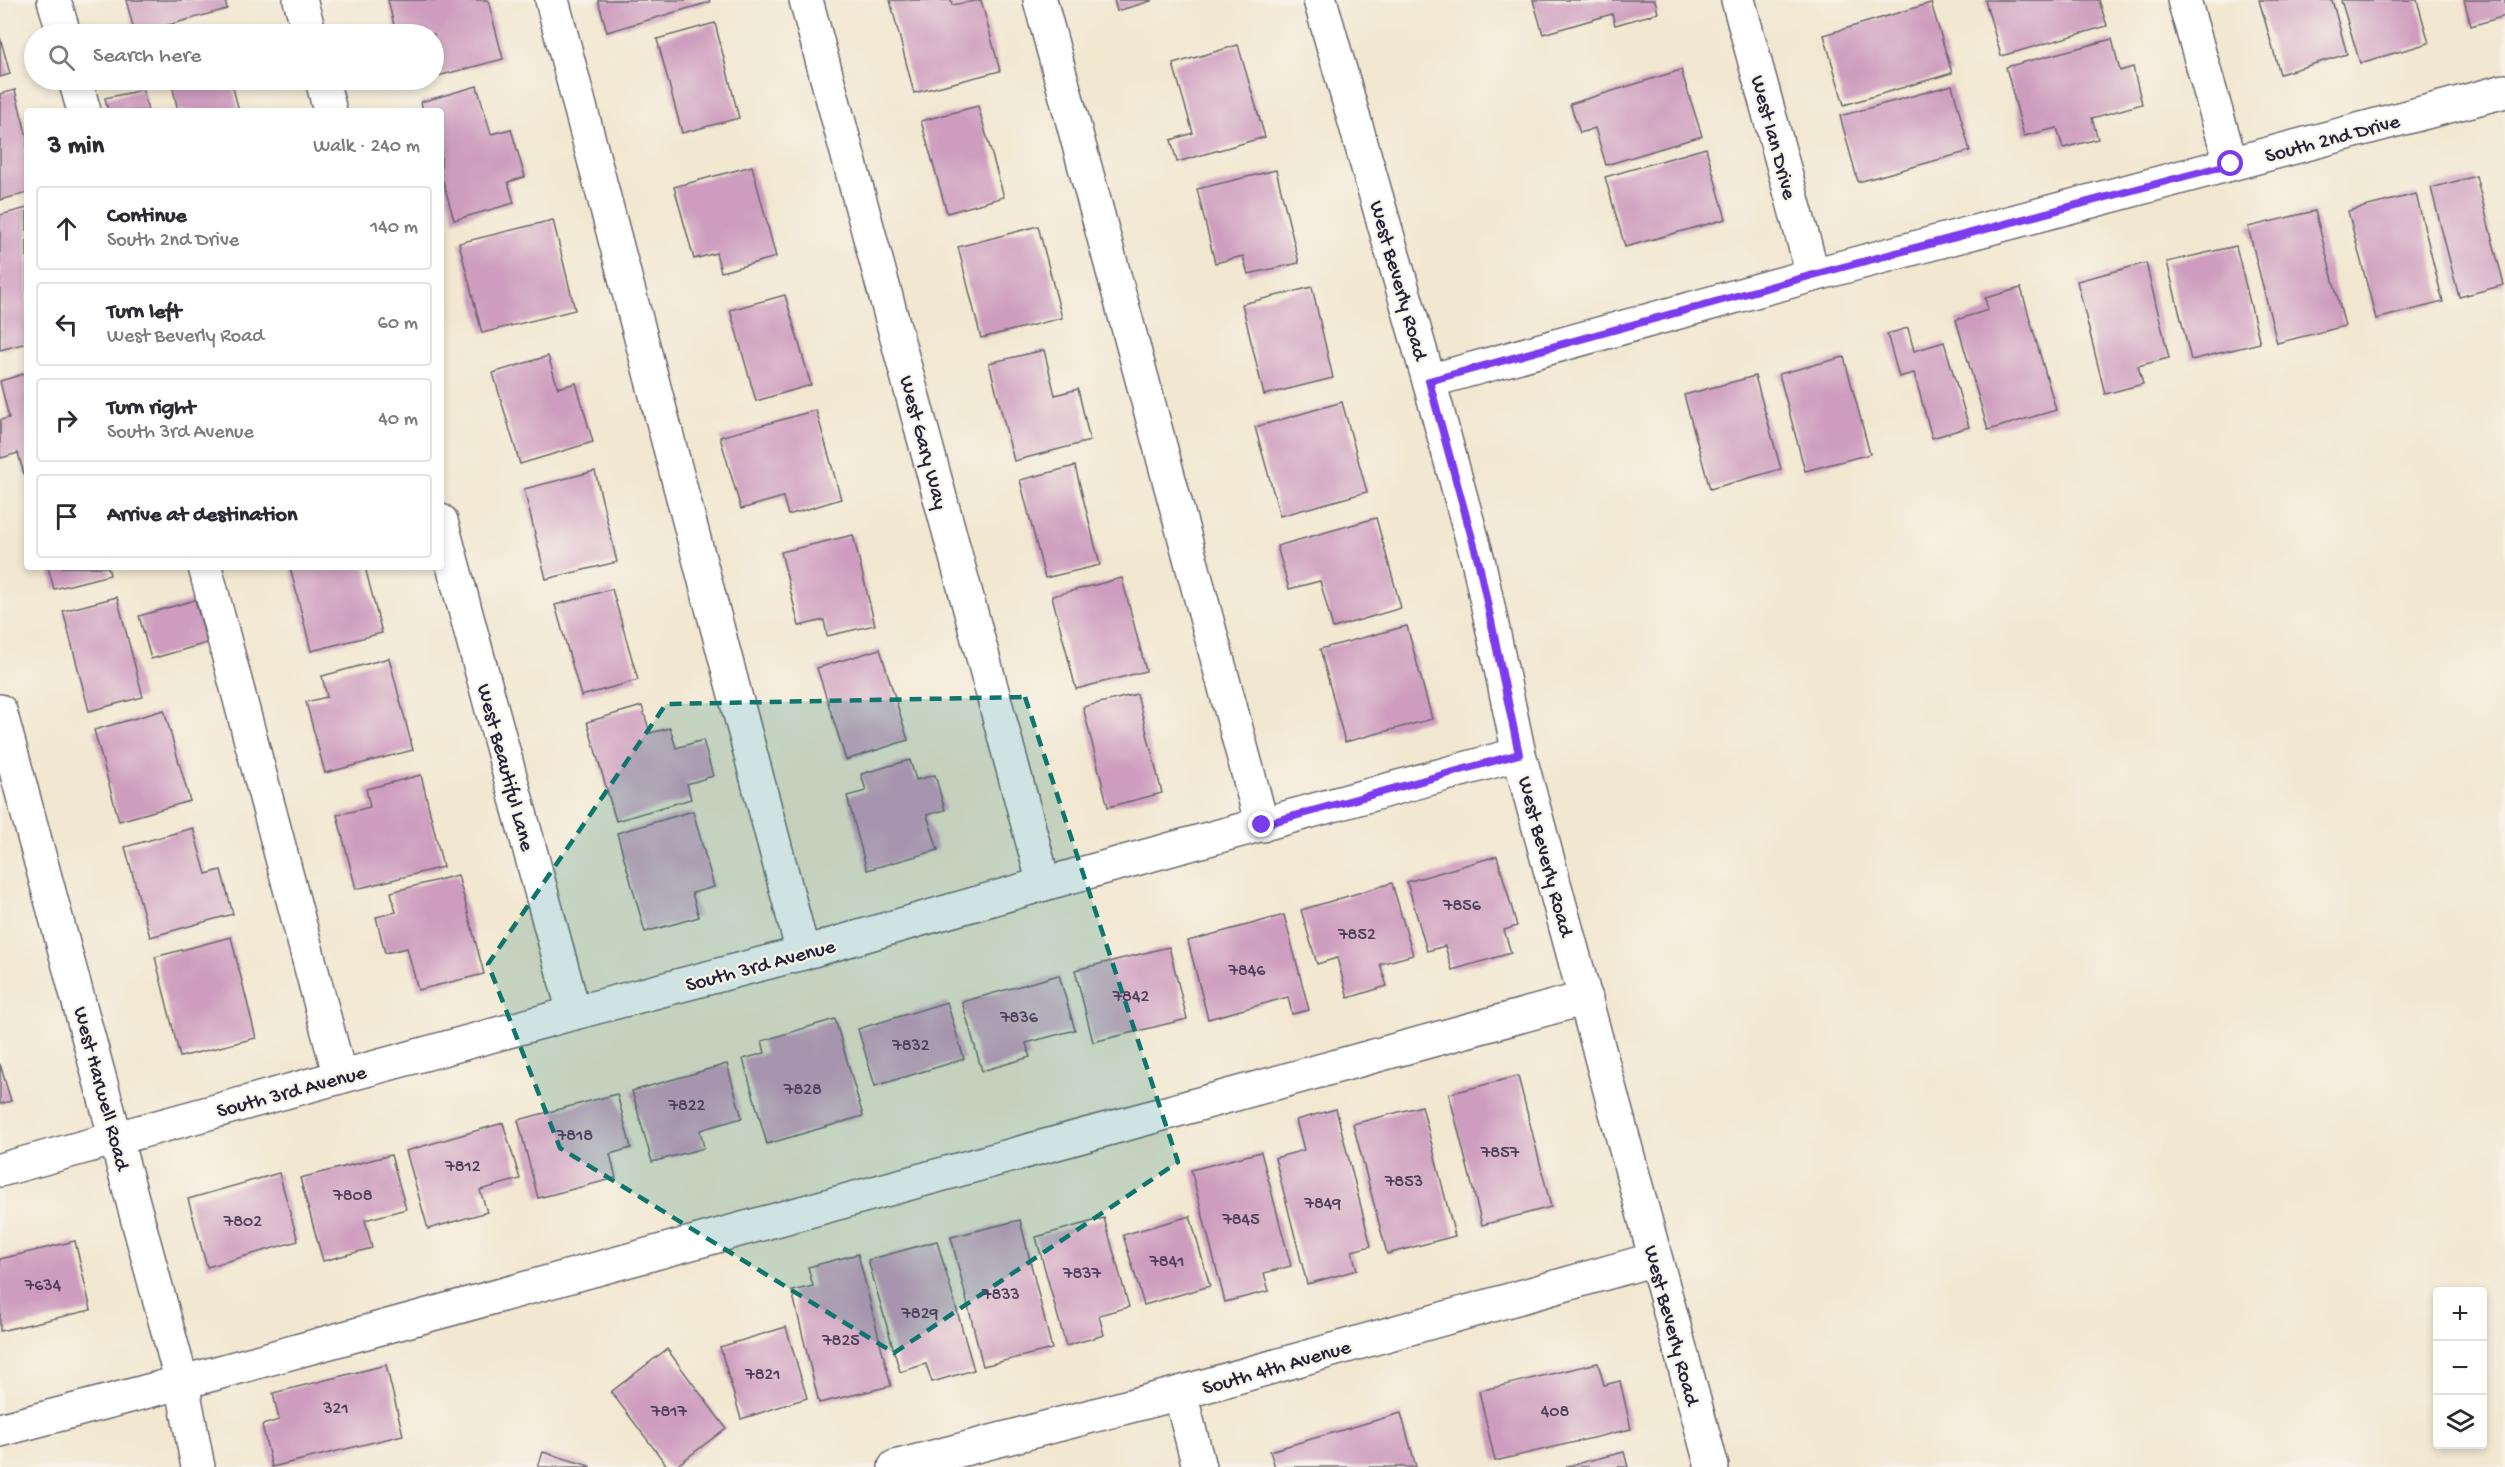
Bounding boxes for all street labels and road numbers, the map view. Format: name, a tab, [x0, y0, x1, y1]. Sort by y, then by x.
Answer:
street label: West Ian Drive	[1743, 73, 1800, 204]
street label: South 2nd Drive	[2263, 110, 2404, 170]
street label: West Beverly Road	[1362, 198, 1432, 365]
street label: West Gary Way	[892, 373, 951, 513]
street label: West Beautiful Lane	[469, 681, 538, 855]
street label: West Beverly Road	[1510, 774, 1577, 941]
street label: South 3rd Avenue	[683, 935, 840, 999]
street label: West Harwell Road	[66, 1004, 134, 1175]
street label: South 3rd Avenue	[214, 1061, 371, 1125]
street label: West Beverly Road	[1636, 1243, 1703, 1410]
street label: South 4th Avenue	[1200, 1336, 1355, 1402]

